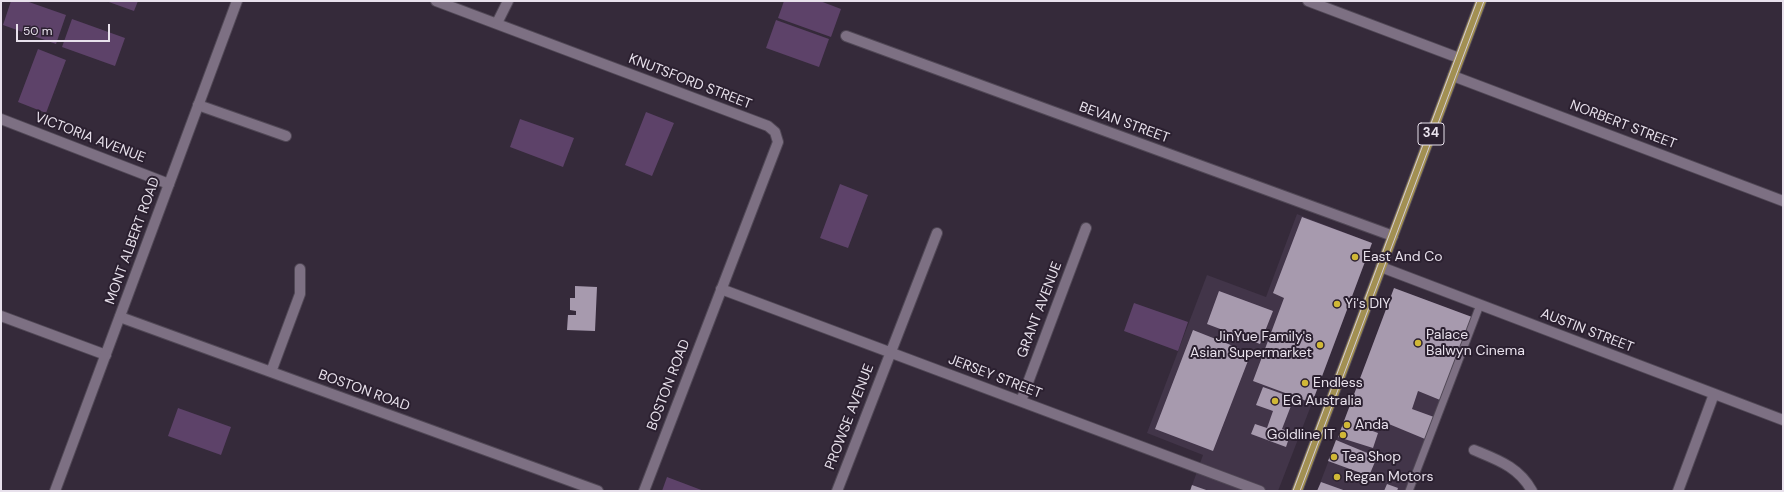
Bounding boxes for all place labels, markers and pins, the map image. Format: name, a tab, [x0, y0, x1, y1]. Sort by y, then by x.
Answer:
place label: East And Co	[1363, 249, 1443, 265]
marker: East And Co	[1350, 252, 1360, 262]
place label: Yi's DIY	[1345, 296, 1390, 312]
marker: Yi's DIY	[1332, 299, 1342, 309]
place label: Palace Balwyn Cinema	[1426, 327, 1525, 360]
place label: JinYue Family's Asian Supermarket	[1190, 329, 1312, 362]
marker: Palace Balwyn Cinema	[1413, 338, 1423, 348]
marker: JinYue Family's Asian Supermarket	[1315, 340, 1325, 350]
place label: Endless	[1313, 375, 1363, 391]
marker: Endless	[1300, 378, 1310, 388]
place label: EG Australia	[1283, 393, 1362, 409]
marker: EG Australia	[1270, 396, 1280, 406]
place label: Anda	[1355, 417, 1389, 433]
marker: Anda	[1342, 420, 1352, 430]
place label: Goldline IT	[1267, 427, 1335, 443]
marker: Goldline IT	[1338, 430, 1348, 440]
place label: Tea Shop	[1342, 449, 1401, 465]
marker: Tea Shop	[1329, 452, 1339, 462]
place label: Regan Motors	[1345, 469, 1434, 485]
marker: Regan Motors	[1332, 472, 1342, 482]

